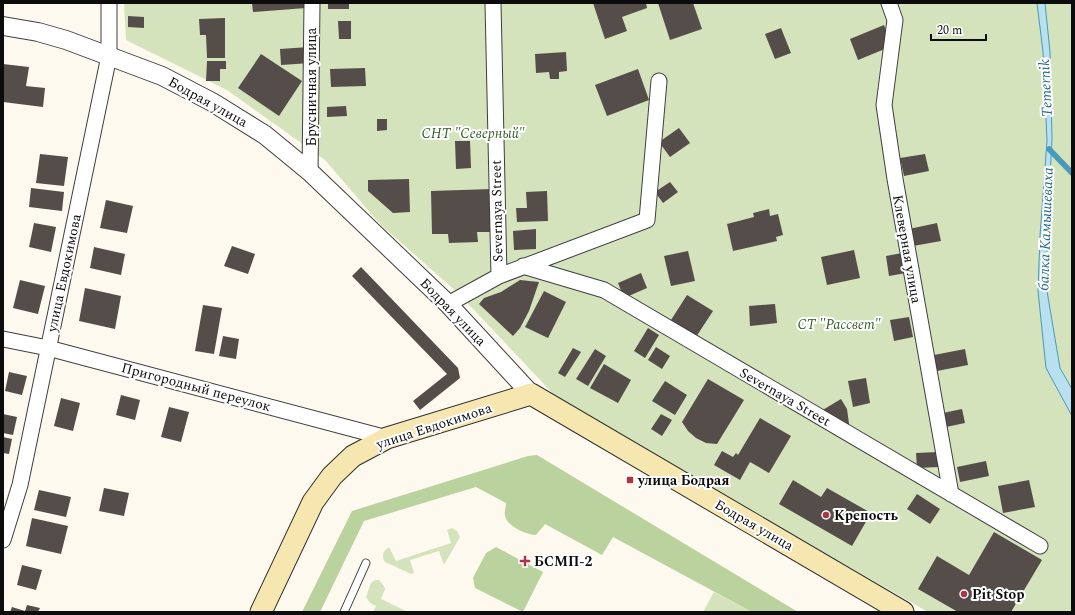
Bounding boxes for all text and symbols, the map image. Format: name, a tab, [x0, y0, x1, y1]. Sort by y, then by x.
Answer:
scale bar	[931, 16, 986, 42]
text: 20 m	[937, 21, 962, 40]
street label: Брусничная улица	[301, 27, 322, 146]
water label: Temernik	[1033, 58, 1059, 118]
street label: Бодрая улица	[164, 71, 252, 133]
park label: СНТ "Северный"	[422, 123, 525, 144]
street label: Severnaya Street	[486, 160, 508, 262]
water label: балка Камышеваха	[1032, 166, 1060, 291]
street label: Клеверная улица	[887, 193, 927, 305]
street label: улица Евдокимова	[41, 212, 87, 335]
street label: Бодрая улица	[415, 273, 491, 351]
park label: СТ "Рассвет"	[798, 314, 881, 335]
street label: Пригородный переулок	[119, 357, 273, 417]
street label: Severnaya Street	[735, 362, 835, 432]
street label: улица Евдокимова	[373, 397, 495, 455]
place label: улица Бодрая	[637, 470, 729, 491]
marker: улица Бодрая	[625, 475, 635, 485]
street label: Бодрая улица	[711, 494, 797, 556]
place label: Крепость	[834, 505, 898, 526]
marker: Крепость	[821, 510, 831, 520]
place label: БСМП-2	[534, 551, 592, 572]
marker: БСМП-2	[519, 555, 531, 567]
place label: Pit Stop	[972, 584, 1024, 605]
marker: Pit Stop	[959, 589, 969, 599]

